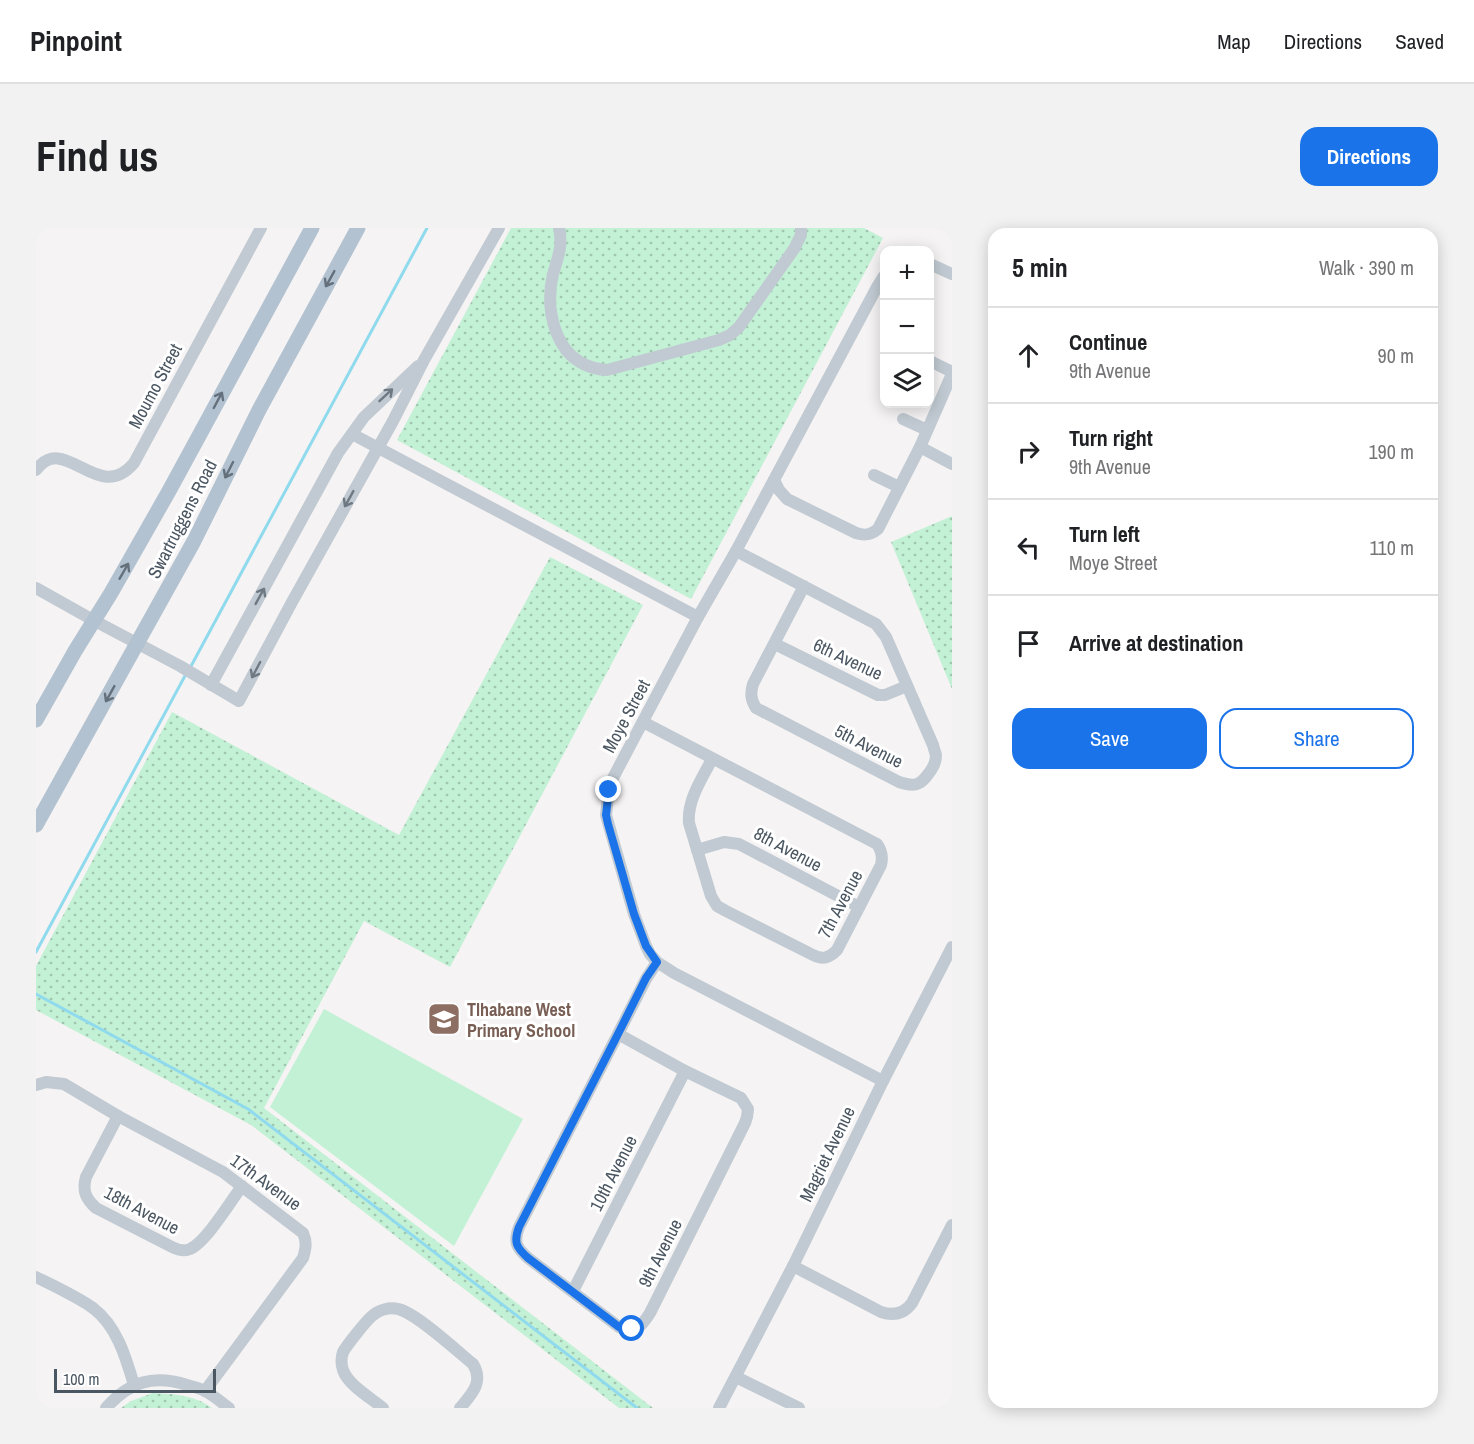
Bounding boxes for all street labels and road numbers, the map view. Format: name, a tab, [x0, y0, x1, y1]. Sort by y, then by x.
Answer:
street label: Moumo Street	[122, 339, 188, 433]
street label: Swartruggens Road	[141, 455, 223, 583]
street label: 6th Avenue	[809, 632, 887, 686]
street label: Moye Street	[596, 675, 656, 757]
street label: 5th Avenue	[831, 718, 907, 774]
street label: 8th Avenue	[750, 821, 826, 877]
street label: 7th Avenue	[812, 866, 868, 942]
street label: Magriet Avenue	[793, 1102, 861, 1206]
street label: 10th Avenue	[583, 1131, 643, 1215]
street label: 17th Avenue	[226, 1148, 306, 1216]
street label: 18th Avenue	[100, 1180, 184, 1240]
street label: 9th Avenue	[632, 1215, 688, 1291]

